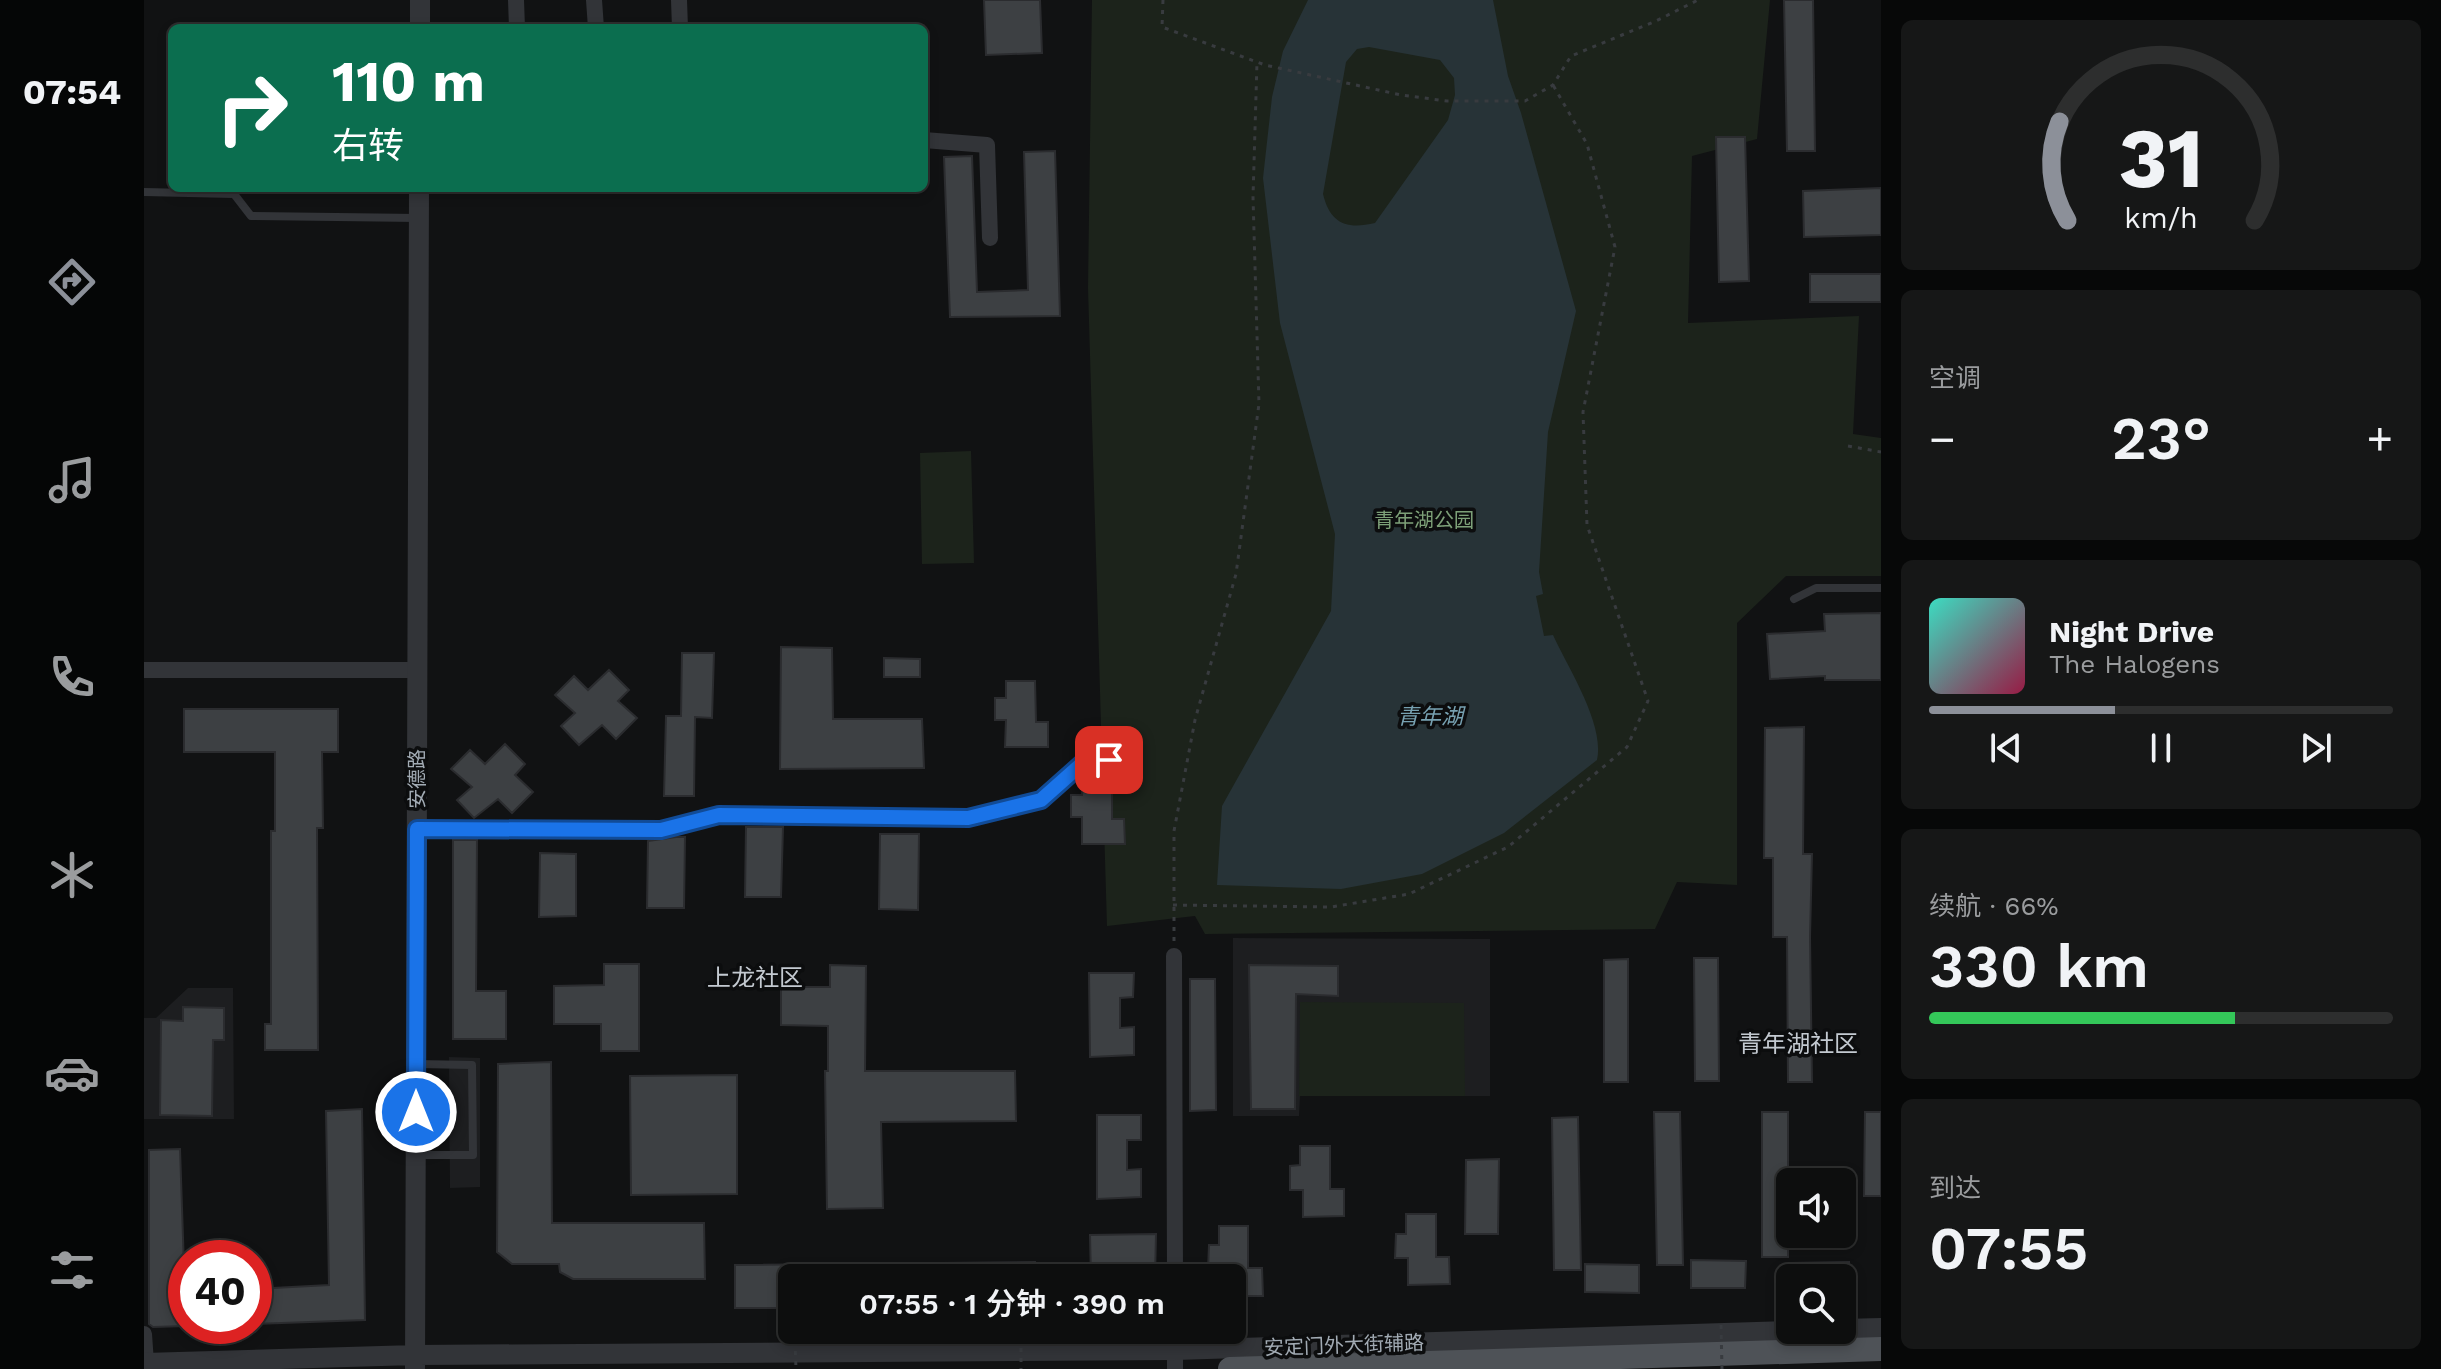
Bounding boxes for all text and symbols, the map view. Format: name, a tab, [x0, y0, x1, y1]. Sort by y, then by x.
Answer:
text: 110 m	[332, 49, 485, 115]
icon: right	[200, 56, 304, 160]
text: 07:54	[23, 71, 121, 113]
text: 31	[2118, 109, 2204, 206]
text: 右转	[332, 125, 404, 167]
text: km/h	[2124, 201, 2198, 235]
icon: directions	[44, 254, 100, 310]
text: 空调	[1929, 363, 1981, 393]
text: 23°	[2111, 403, 2211, 474]
text: −	[1929, 413, 1956, 465]
text: +	[2366, 413, 2393, 465]
icon: music	[44, 452, 100, 508]
park label: 青年湖公园	[1374, 508, 1474, 532]
text: Night Drive	[2049, 614, 2214, 649]
icon: phone	[44, 649, 100, 705]
text: The Halogens	[2049, 649, 2220, 679]
water label: 青年湖	[1397, 704, 1466, 729]
pin	[1075, 726, 1143, 794]
icon: previous	[1984, 726, 2028, 770]
icon: pause	[2139, 726, 2183, 770]
icon: next	[2294, 726, 2338, 770]
icon: arrive	[1087, 738, 1131, 782]
street label: 安德路	[405, 749, 429, 809]
icon: climate	[44, 847, 100, 903]
text: 续航 · 66%	[1929, 891, 2058, 921]
text: 330 km	[1929, 931, 2149, 1002]
district label: 上龙社区	[707, 964, 803, 992]
district label: 青年湖社区	[1738, 1030, 1858, 1058]
icon: car	[44, 1045, 100, 1101]
position arrow	[374, 1070, 458, 1154]
map controls	[1776, 1168, 1856, 1344]
button: sound	[1776, 1168, 1856, 1248]
text: 到达	[1929, 1173, 1981, 1203]
text: 07:55	[1929, 1213, 2088, 1284]
speed limit sign: 40	[168, 1240, 272, 1344]
icon: filters	[44, 1242, 100, 1298]
button: search	[1776, 1264, 1856, 1344]
text: 07:55 · 1 分钟 · 390 m	[859, 1286, 1165, 1321]
street label: 安定门外大街辅路	[1264, 1330, 1424, 1360]

